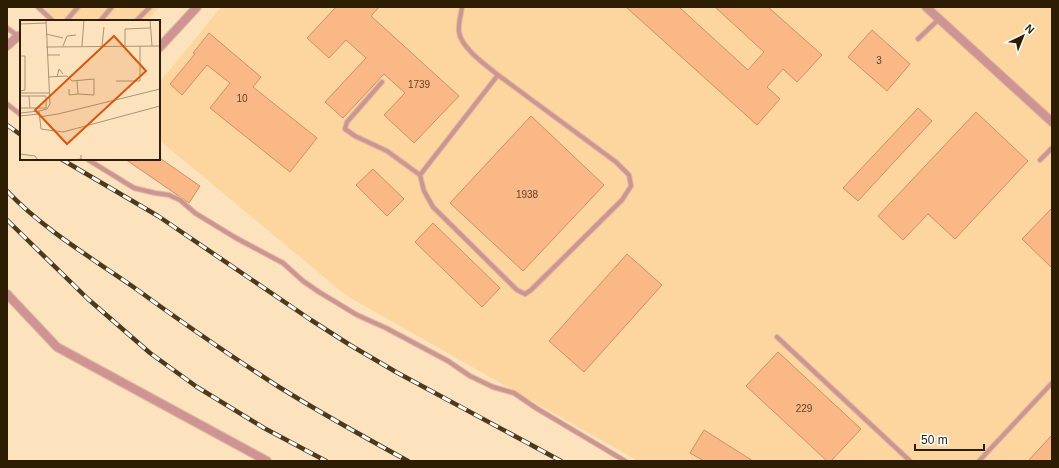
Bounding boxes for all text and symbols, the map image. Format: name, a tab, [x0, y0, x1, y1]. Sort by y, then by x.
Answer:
north arrow	[1003, 16, 1043, 56]
inset map	[20, 20, 160, 160]
text: N	[1023, 22, 1037, 36]
house number: 3	[876, 55, 882, 66]
house number: 1739	[408, 79, 431, 90]
house number: 10	[236, 93, 248, 104]
house number: 1938	[516, 189, 539, 200]
house number: 229	[796, 403, 813, 414]
scale bar	[915, 426, 984, 452]
text: 50 m	[921, 433, 948, 447]

